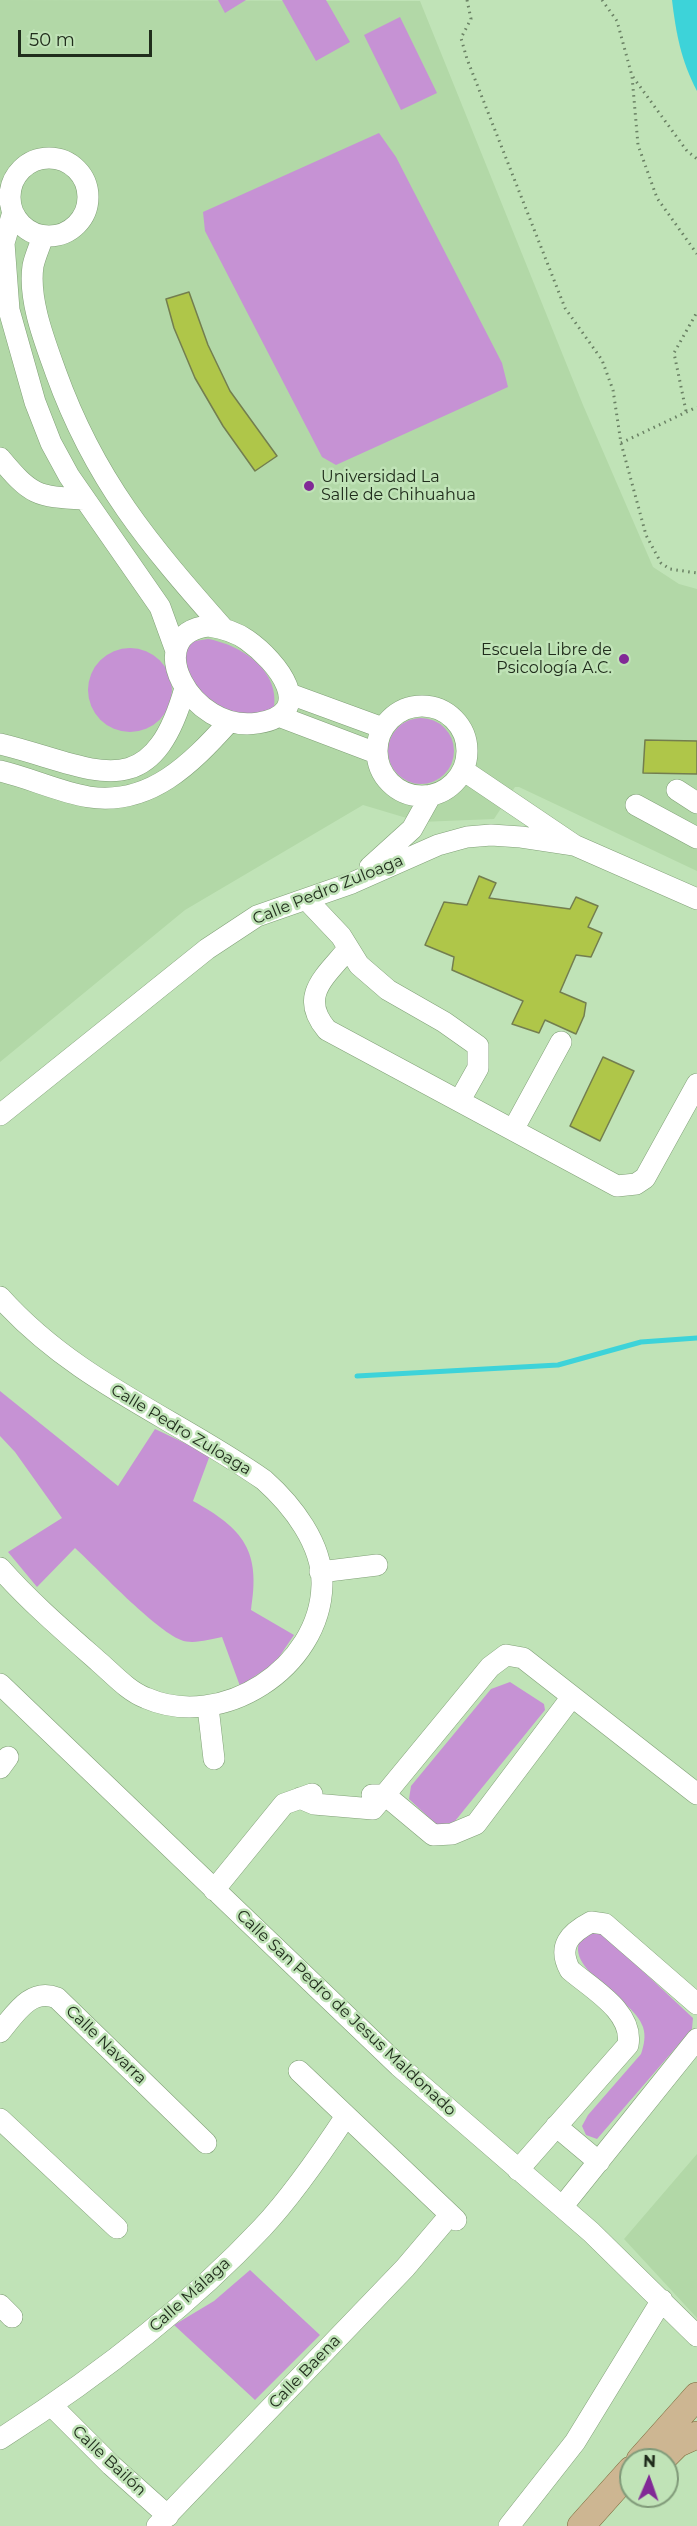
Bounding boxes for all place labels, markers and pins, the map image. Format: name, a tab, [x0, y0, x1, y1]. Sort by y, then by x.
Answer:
place label: Universidad La Salle de Chihuahua	[321, 467, 476, 505]
marker: Universidad La Salle de Chihuahua	[302, 479, 316, 493]
place label: Escuela Libre de Psicología A.C.	[481, 640, 612, 678]
marker: Escuela Libre de Psicología A.C.	[617, 652, 631, 666]

